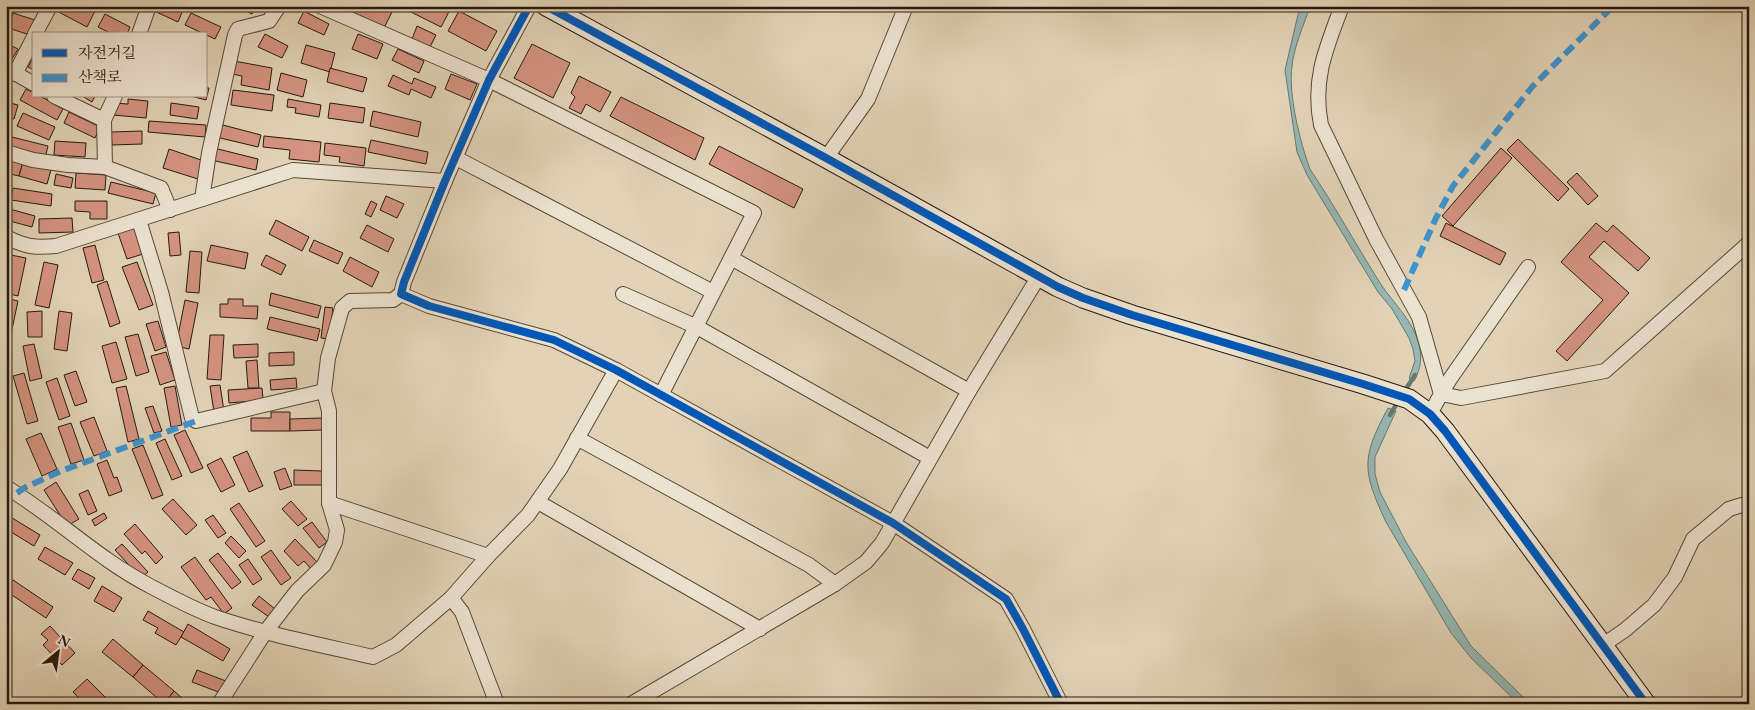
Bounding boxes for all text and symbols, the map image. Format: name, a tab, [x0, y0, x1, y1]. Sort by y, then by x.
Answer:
legend	[32, 32, 208, 98]
text: 자전거길	[78, 43, 136, 62]
text: 산책로	[78, 67, 122, 86]
north arrow	[32, 628, 82, 678]
text: N	[55, 630, 74, 652]

